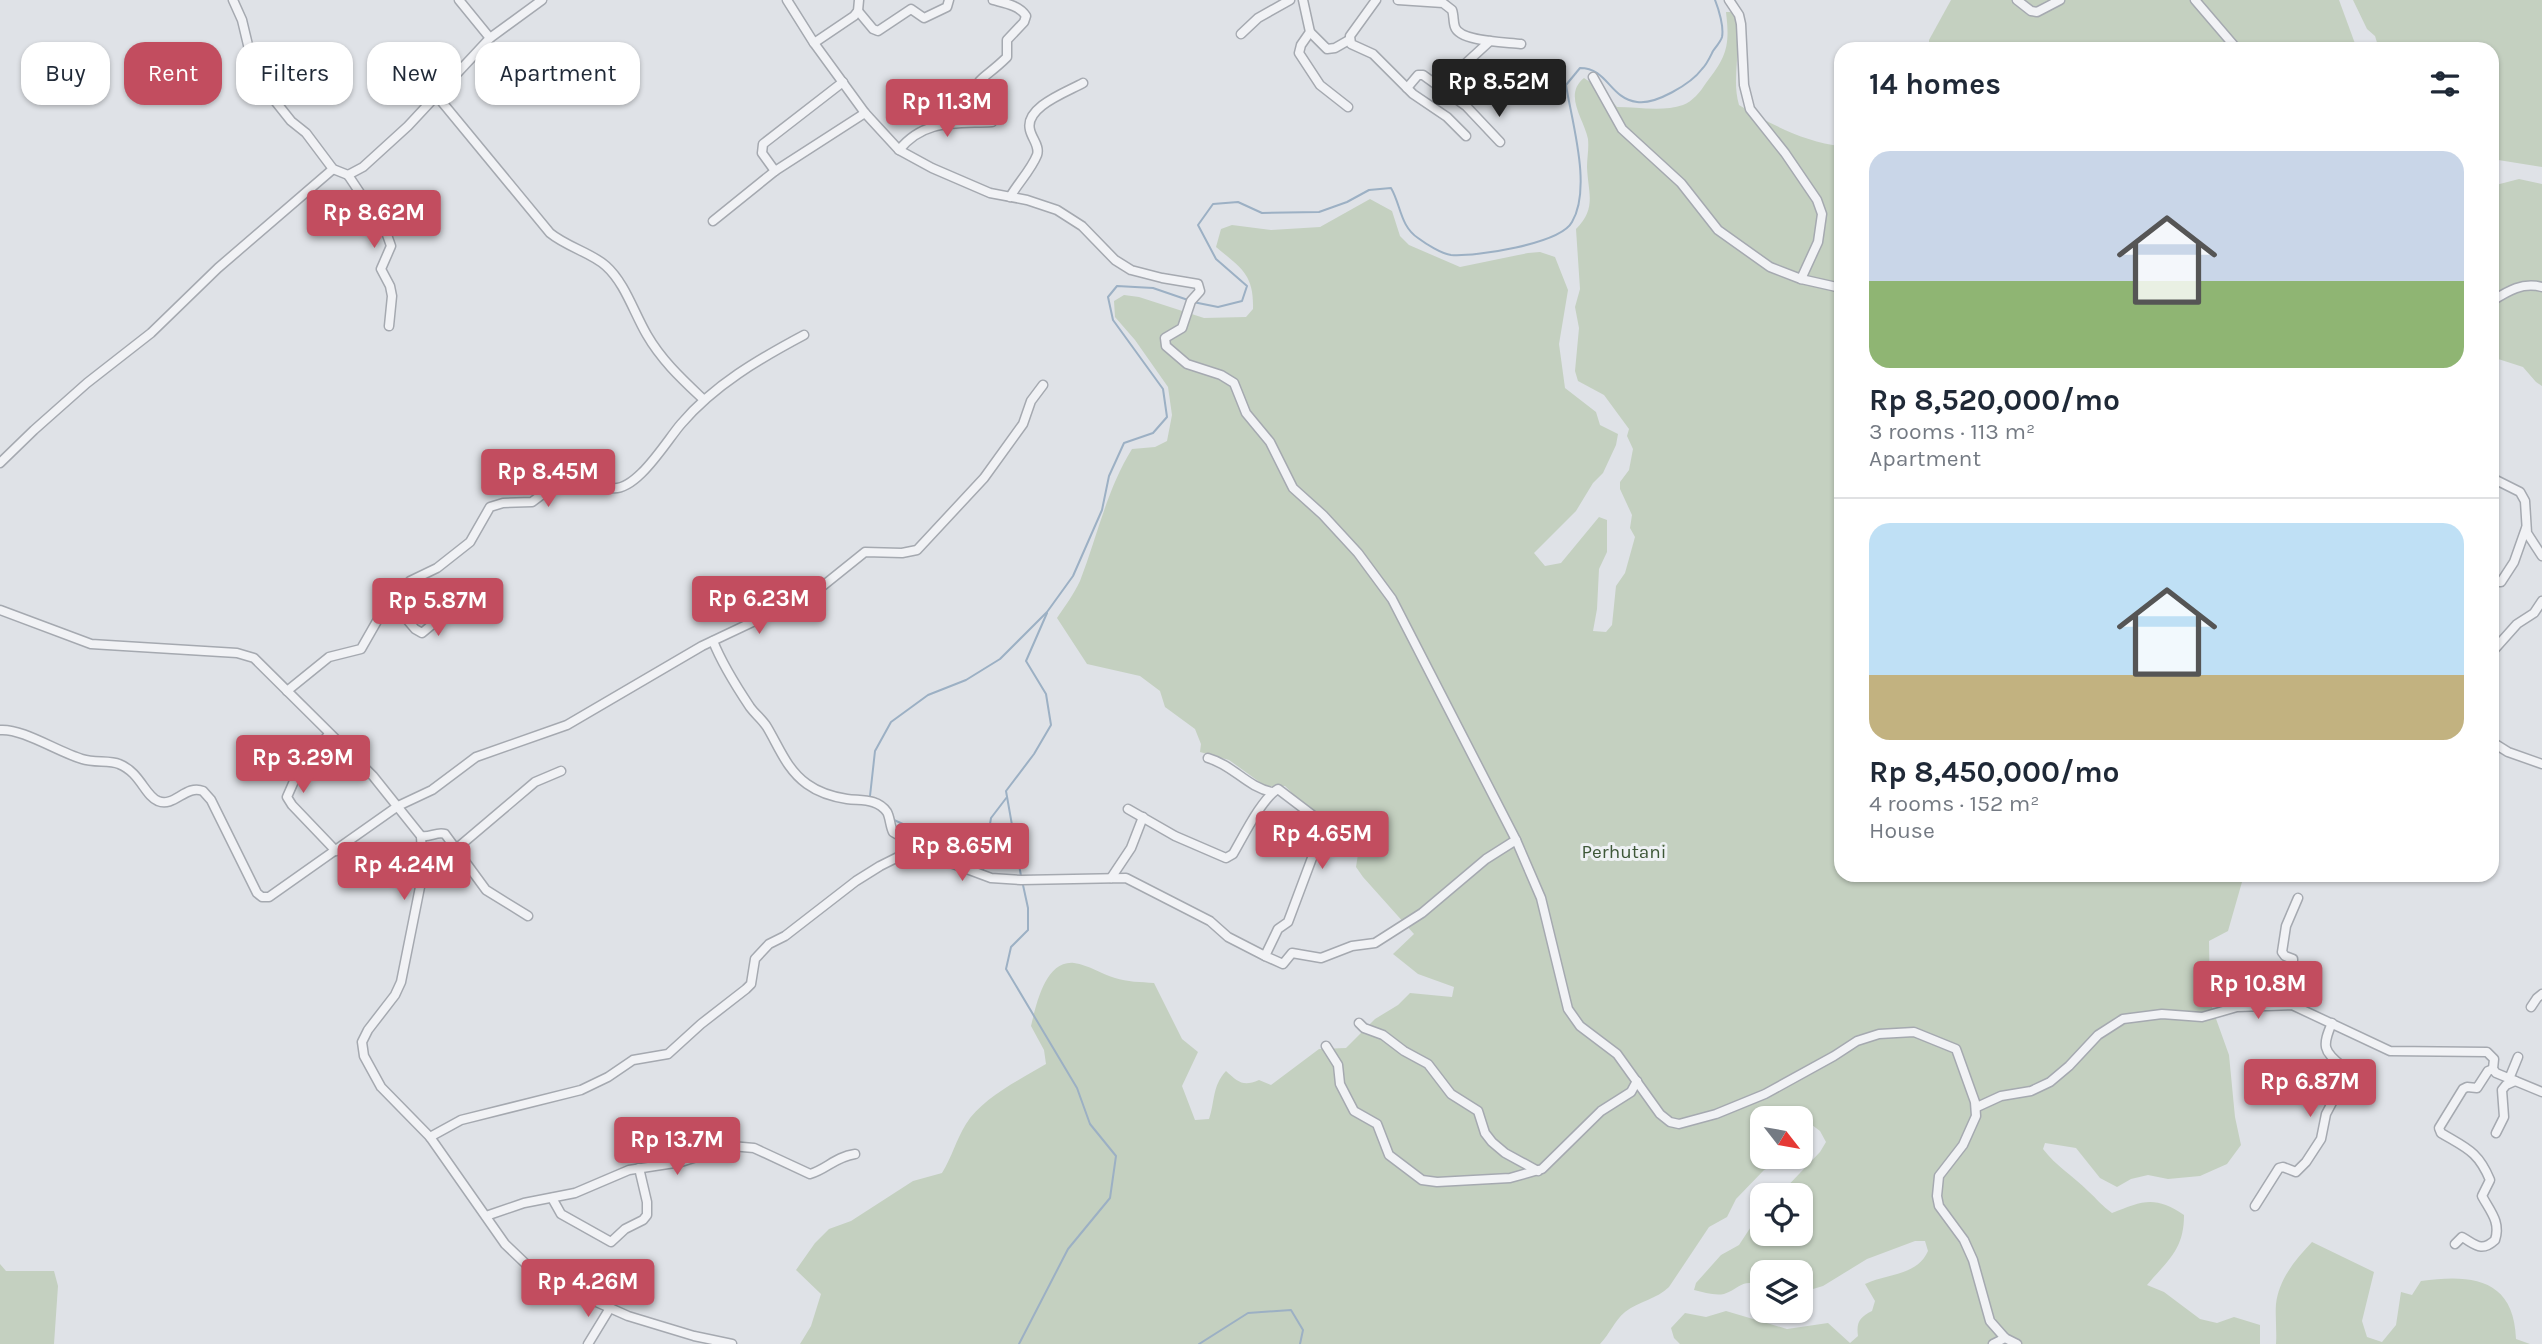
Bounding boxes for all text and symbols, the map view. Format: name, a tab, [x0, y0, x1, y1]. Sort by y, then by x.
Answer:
chip: Buy	[21, 42, 110, 105]
chip: Rent	[124, 42, 222, 105]
chip: Filters	[236, 42, 353, 105]
chip: New	[367, 42, 461, 105]
chip: Apartment	[475, 42, 640, 105]
pin: Rp 8.52M	[1427, 60, 1571, 119]
icon: filters	[2426, 65, 2464, 103]
text: 14 homes	[1869, 66, 2001, 102]
text: Rp 8.52M	[1448, 68, 1550, 95]
pin: Rp 11.3M	[875, 80, 1019, 139]
text: Rp 11.3M	[902, 88, 992, 115]
pin: Rp 8.62M	[302, 190, 446, 250]
icon: home	[2104, 197, 2230, 323]
text: Rp 8.62M	[323, 199, 425, 226]
text: Rp 8,520,000/mo	[1869, 382, 2120, 418]
text: 3 rooms · 113 m²	[1869, 418, 2035, 445]
text: Apartment	[1869, 445, 1981, 472]
pin: Rp 8.45M	[476, 449, 620, 509]
text: Rp 8.45M	[497, 458, 599, 485]
icon: home	[2104, 569, 2230, 695]
pin: Rp 6.23M	[687, 576, 831, 636]
pin: Rp 5.87M	[366, 578, 510, 638]
text: Rp 6.23M	[708, 585, 810, 612]
text: Rp 5.87M	[388, 587, 488, 614]
pin: Rp 3.29M	[231, 736, 375, 795]
text: Rp 3.29M	[252, 744, 354, 771]
text: Rp 8,450,000/mo	[1869, 754, 2120, 790]
text: 4 rooms · 152 m²	[1869, 790, 2040, 817]
pin: Rp 4.65M	[1250, 812, 1394, 871]
text: House	[1869, 817, 1935, 844]
text: Rp 4.65M	[1272, 820, 1372, 847]
pin: Rp 8.65M	[890, 824, 1034, 883]
text: Rp 8.65M	[911, 832, 1013, 859]
park label: Perhutani	[1582, 841, 1666, 863]
pin: Rp 4.24M	[332, 842, 476, 902]
text: Rp 4.24M	[354, 851, 455, 878]
pin: Rp 10.8M	[2186, 962, 2330, 1021]
text: Rp 10.8M	[2209, 970, 2307, 997]
pin: Rp 6.87M	[2238, 1060, 2382, 1119]
text: Rp 6.87M	[2260, 1068, 2360, 1095]
north arrow	[1750, 1106, 1813, 1169]
map controls	[1750, 1106, 1813, 1323]
pin: Rp 13.7M	[605, 1118, 749, 1177]
text: Rp 13.7M	[630, 1126, 724, 1153]
button: locate	[1750, 1183, 1813, 1246]
pin: Rp 4.26M	[516, 1260, 660, 1319]
button: layers	[1750, 1260, 1813, 1323]
text: Rp 4.26M	[537, 1268, 639, 1295]

